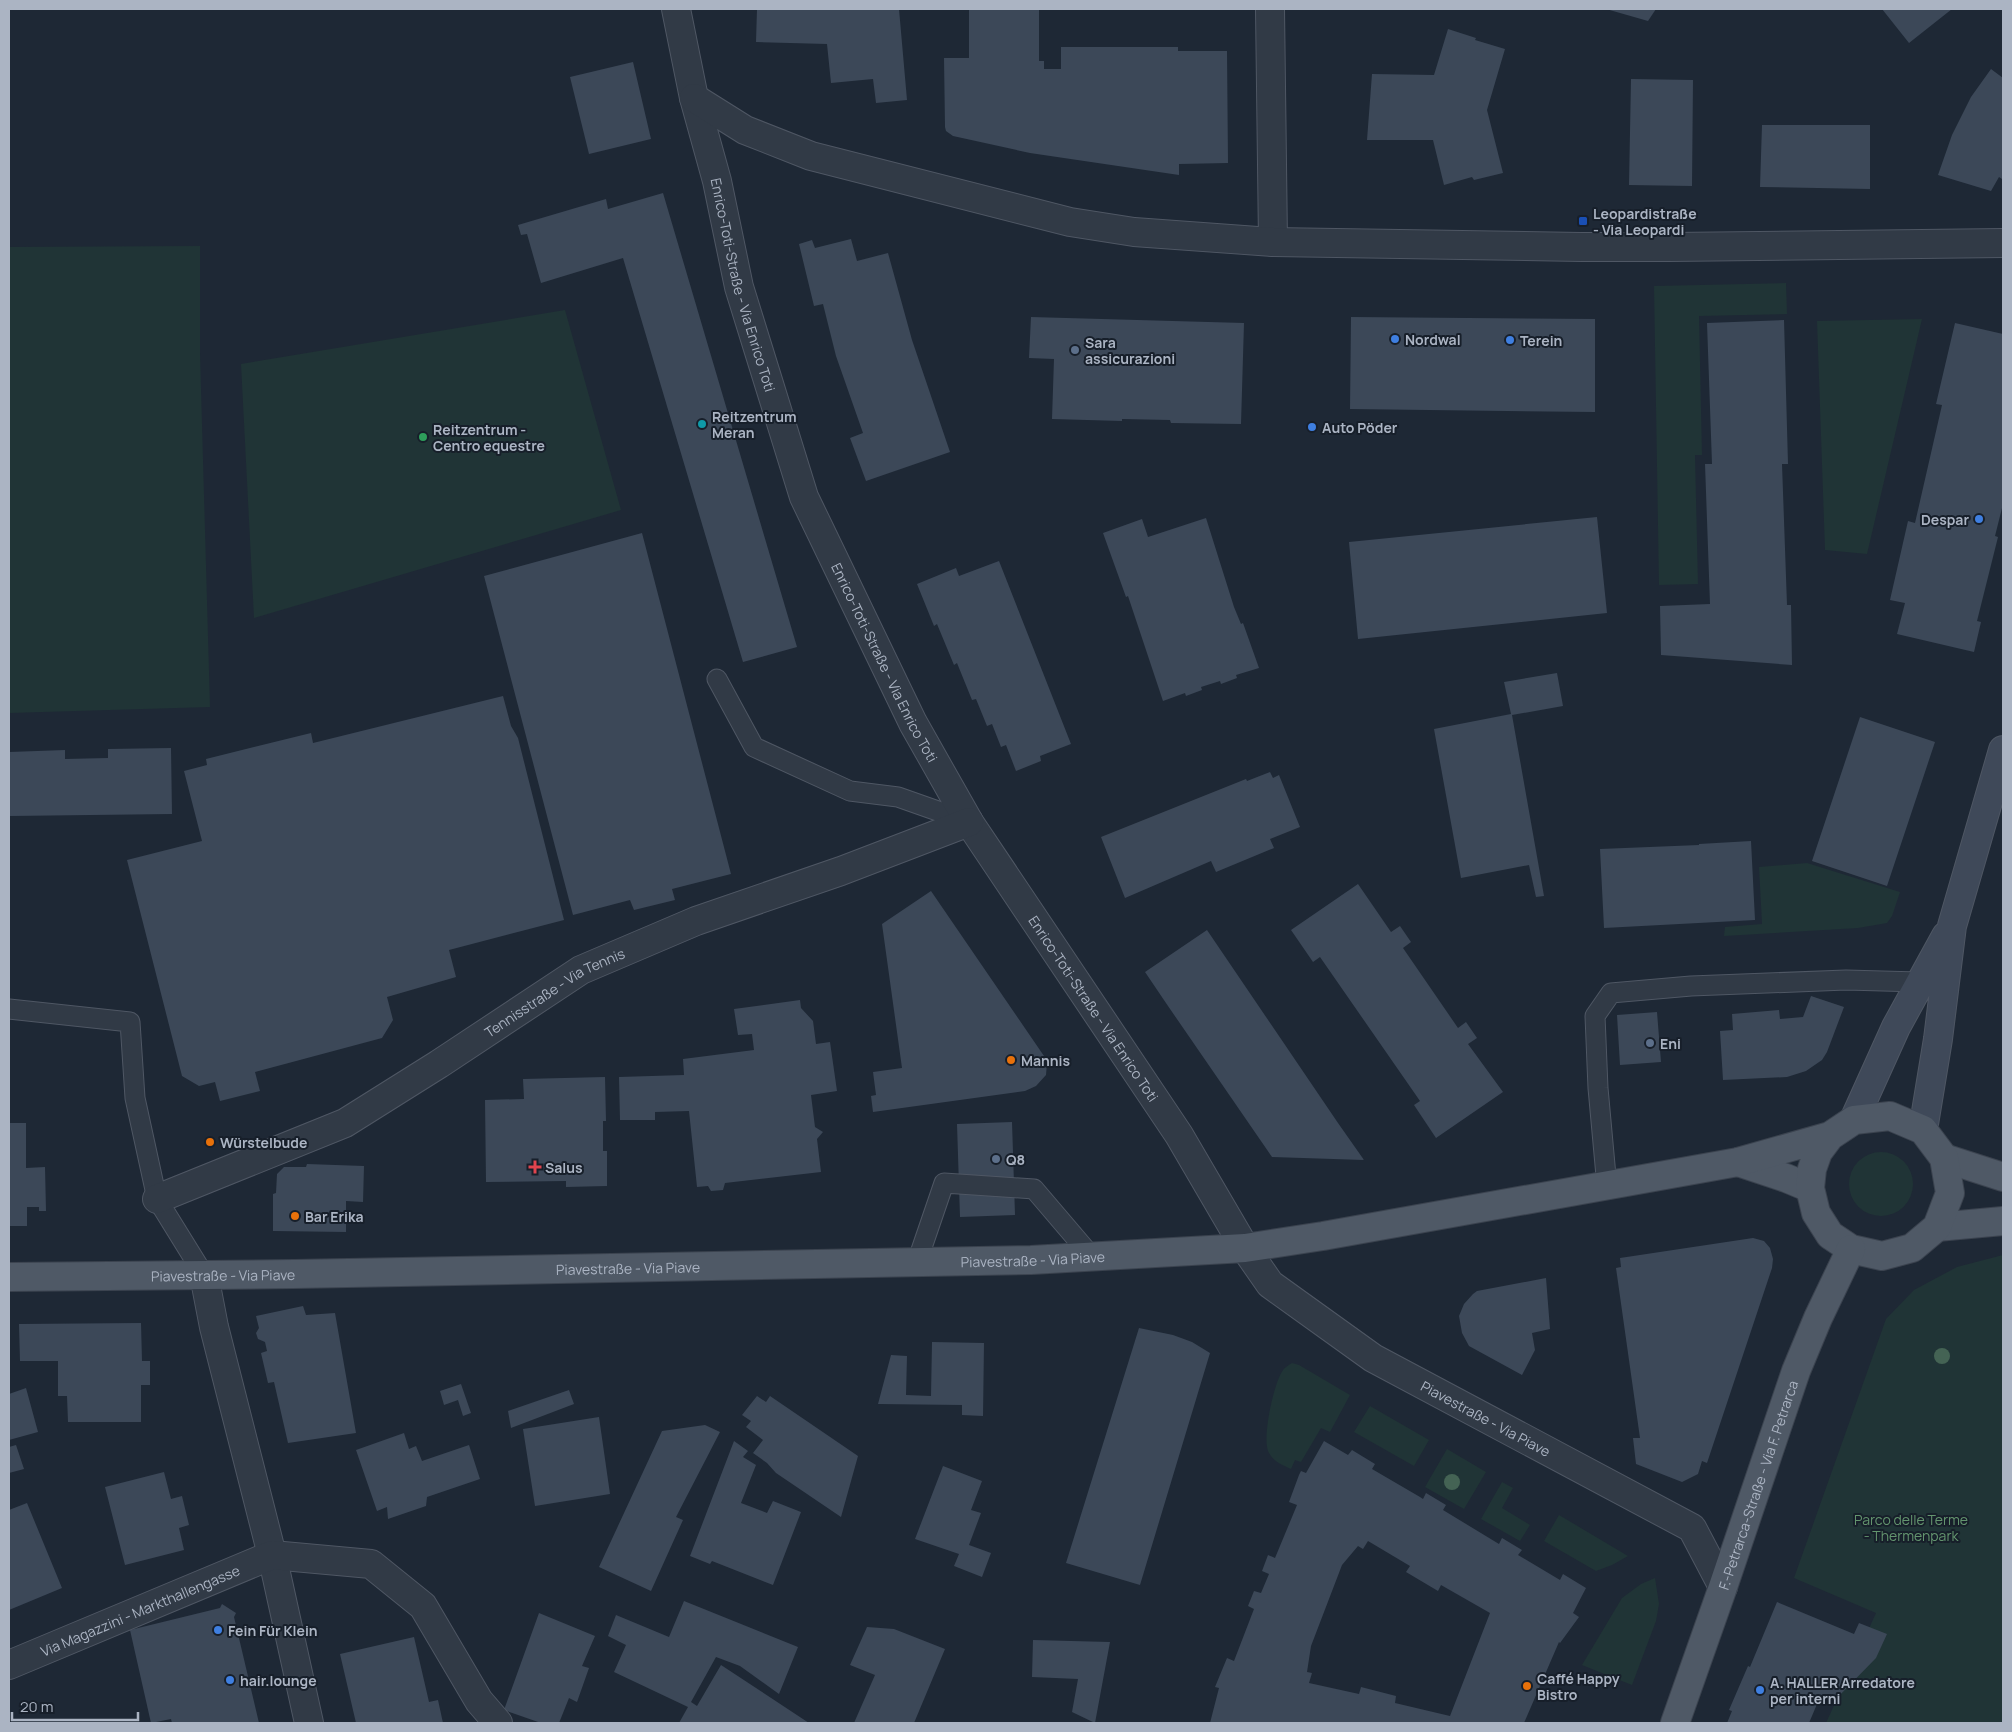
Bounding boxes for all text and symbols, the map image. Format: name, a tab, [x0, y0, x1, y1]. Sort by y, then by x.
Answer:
street label: Enrico-Toti-Straße - Via Enrico Toti	[707, 176, 780, 394]
place label: Leopardistraße - Via Leopardi	[1593, 204, 1697, 239]
marker: Leopardistraße - Via Leopardi	[1577, 215, 1589, 227]
place label: Nordwal	[1405, 330, 1461, 349]
place label: Terein	[1520, 331, 1562, 350]
place label: Sara assicurazioni	[1085, 333, 1175, 368]
marker: Nordwal	[1389, 333, 1401, 345]
marker: Terein	[1504, 334, 1516, 346]
marker: Sara assicurazioni	[1069, 344, 1081, 356]
place label: Reitzentrum Meran	[712, 407, 797, 442]
marker: Reitzentrum Meran	[696, 418, 708, 430]
place label: Auto Pöder	[1322, 418, 1398, 437]
place label: Reitzentrum - Centro equestre	[433, 420, 545, 455]
marker: Auto Pöder	[1306, 421, 1318, 433]
marker: Reitzentrum - Centro equestre	[417, 431, 429, 443]
place label: Despar	[1921, 510, 1969, 529]
marker: Despar	[1973, 513, 1985, 525]
street label: Enrico-Toti-Straße - Via Enrico Toti	[828, 559, 943, 765]
street label: Enrico-Toti-Straße - Via Enrico Toti	[1025, 912, 1163, 1105]
street label: Tennisstraße - Via Tennis	[480, 943, 627, 1041]
place label: Eni	[1660, 1034, 1681, 1053]
marker: Eni	[1644, 1037, 1656, 1049]
place label: Mannis	[1021, 1051, 1070, 1070]
marker: Mannis	[1005, 1054, 1017, 1066]
place label: Würstelbude	[220, 1133, 307, 1152]
marker: Würstelbude	[204, 1136, 216, 1148]
place label: Q8	[1006, 1150, 1025, 1169]
marker: Q8	[990, 1153, 1002, 1165]
place label: Salus	[545, 1158, 583, 1177]
marker: Salus	[529, 1161, 541, 1173]
place label: Bar Erika	[305, 1207, 364, 1226]
marker: Bar Erika	[289, 1210, 301, 1222]
street label: Piavestraße - Via Piave	[961, 1246, 1105, 1271]
street label: Piavestraße - Via Piave	[556, 1257, 700, 1279]
street label: Piavestraße - Via Piave	[151, 1264, 295, 1285]
street label: Piavestraße - Via Piave	[1418, 1376, 1554, 1460]
street label: F.-Petrarca-Straße - Via F. Petrarca	[1713, 1378, 1802, 1592]
park label: Parco delle Terme - Thermenpark	[1854, 1510, 1968, 1545]
street label: Via Magazzini - Markthallengasse	[38, 1560, 242, 1660]
place label: Fein Für Klein	[228, 1621, 318, 1640]
marker: Fein Für Klein	[212, 1624, 224, 1636]
place label: Caffé Happy Bistro	[1537, 1669, 1620, 1704]
place label: hair.lounge	[240, 1671, 317, 1690]
place label: A. HALLER Arredatore per interni	[1770, 1673, 1915, 1708]
marker: hair.lounge	[224, 1674, 236, 1686]
marker: Caffé Happy Bistro	[1521, 1680, 1533, 1692]
marker: A. HALLER Arredatore per interni	[1754, 1684, 1766, 1696]
scale bar	[12, 1690, 139, 1722]
text: 20 m	[20, 1696, 53, 1717]

